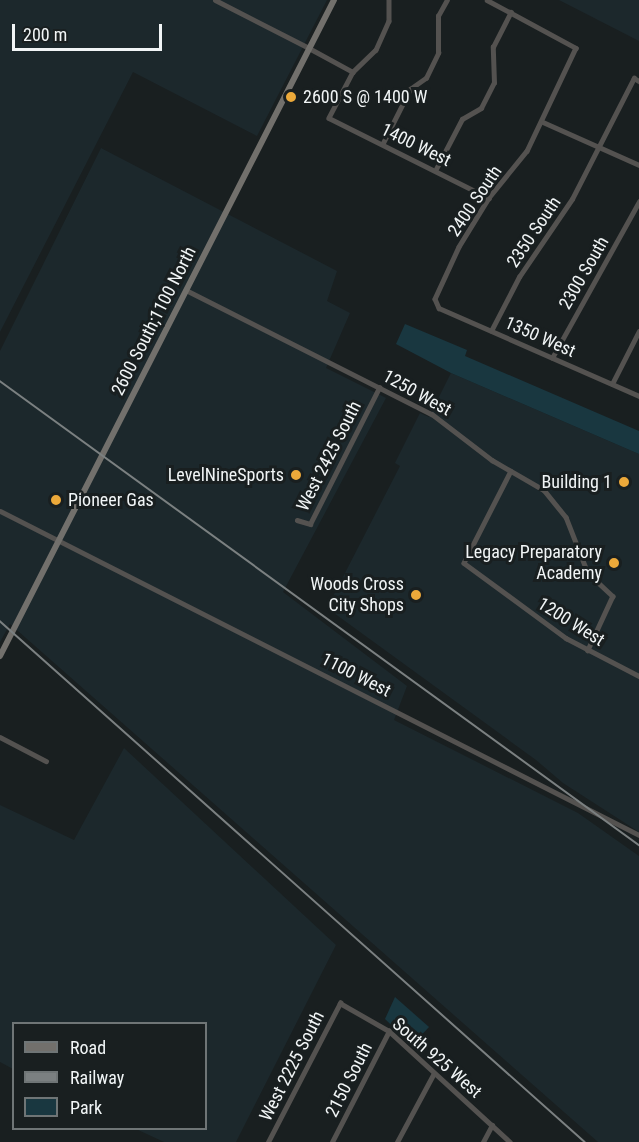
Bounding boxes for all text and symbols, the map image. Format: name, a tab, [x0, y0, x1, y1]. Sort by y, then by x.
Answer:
scale bar	[15, 12, 165, 50]
text: 200 m	[23, 24, 67, 45]
place label: 2600 S @ 1400 W	[303, 86, 427, 108]
marker: 2600 S @ 1400 W	[284, 90, 298, 104]
street label: 1400 West	[378, 119, 454, 171]
street label: 2400 South	[443, 161, 507, 241]
street label: 2350 South	[502, 192, 566, 272]
street label: 2300 South	[554, 233, 614, 313]
street label: 2600 South;1100 North	[107, 243, 201, 399]
street label: 1350 West	[501, 312, 579, 362]
street label: 1250 West	[379, 365, 455, 421]
street label: West 2425 South	[292, 398, 366, 514]
place label: LevelNineSports	[168, 464, 284, 486]
marker: LevelNineSports	[289, 468, 303, 482]
place label: Building 1	[542, 471, 612, 493]
marker: Building 1	[617, 475, 631, 489]
place label: Pioneer Gas	[68, 489, 154, 511]
marker: Pioneer Gas	[49, 493, 63, 507]
place label: Legacy Preparatory Academy	[465, 542, 602, 584]
marker: Legacy Preparatory Academy	[607, 556, 621, 570]
place label: Woods Cross City Shops	[310, 574, 404, 616]
marker: Woods Cross City Shops	[409, 588, 423, 602]
street label: 1200 West	[533, 593, 609, 651]
street label: 1100 West	[318, 648, 394, 702]
street label: West 2225 South	[255, 1008, 329, 1124]
street label: South 925 West	[388, 1013, 486, 1103]
legend	[12, 1022, 207, 1130]
text: Road	[70, 1037, 106, 1058]
street label: 2150 South	[321, 1039, 377, 1121]
text: Railway	[70, 1067, 124, 1088]
text: Park	[70, 1097, 102, 1118]

